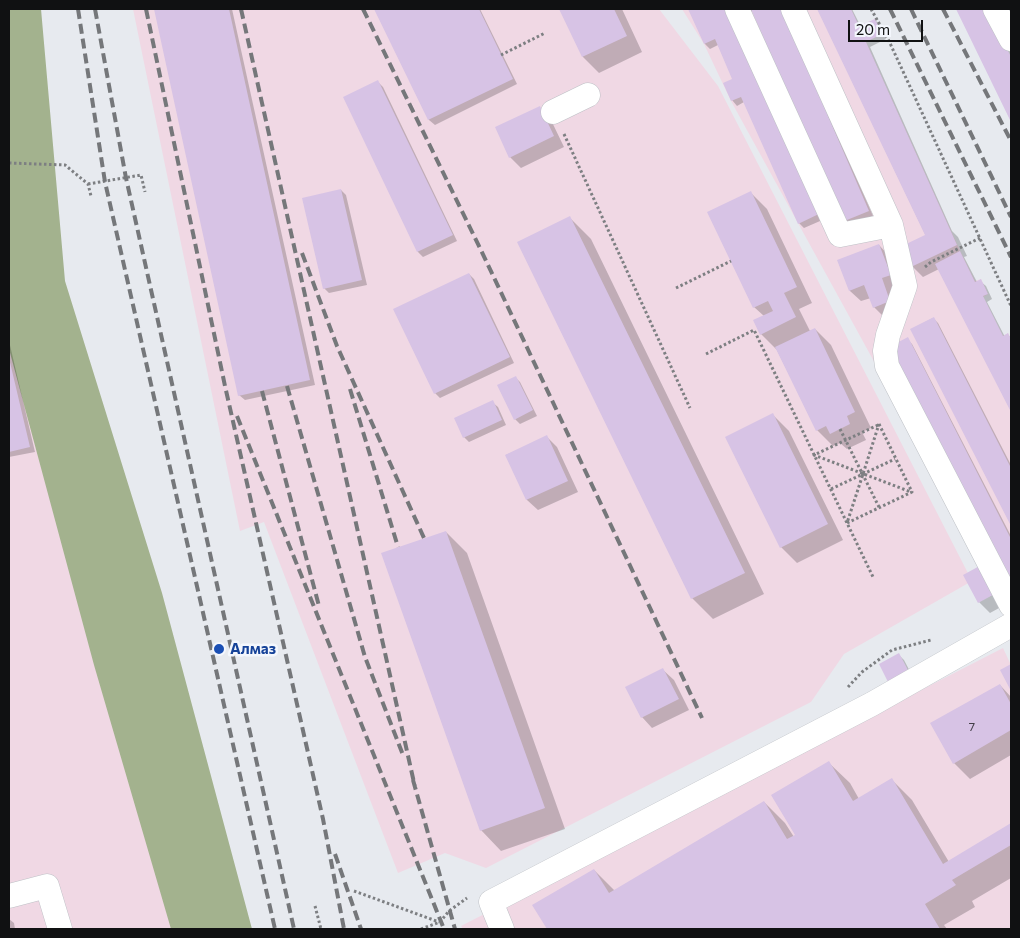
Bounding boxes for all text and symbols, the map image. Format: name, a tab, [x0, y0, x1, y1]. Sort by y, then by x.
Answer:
scale bar	[850, 10, 925, 42]
text: 20 m	[856, 20, 890, 38]
place label: Алмаз	[230, 640, 276, 658]
marker: Алмаз	[212, 642, 226, 656]
house number: 7	[969, 720, 975, 734]

